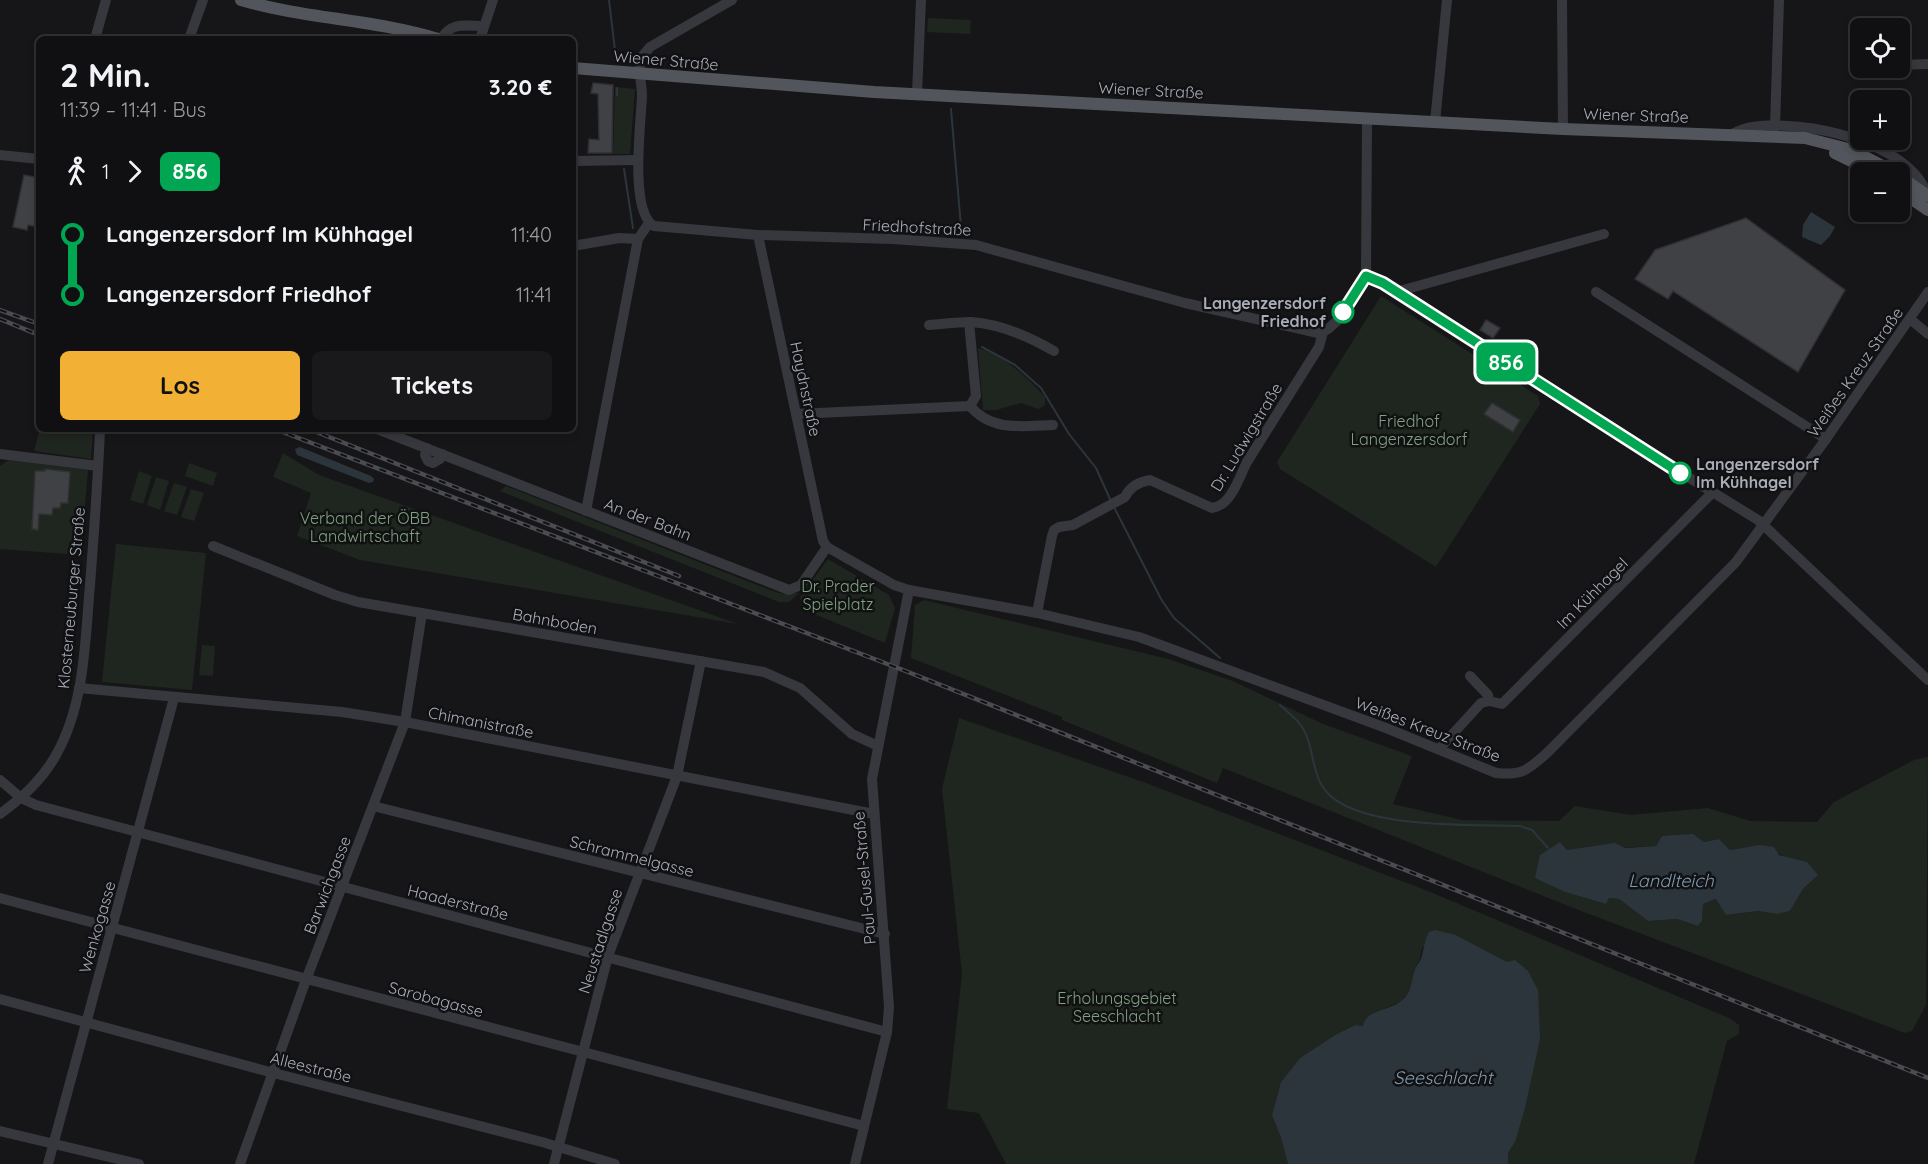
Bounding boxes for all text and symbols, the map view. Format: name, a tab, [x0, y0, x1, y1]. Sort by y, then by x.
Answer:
map controls	[1850, 18, 1910, 222]
button: locate	[1850, 18, 1910, 78]
street label: Wiener Straße	[613, 45, 719, 75]
text: 2 Min.	[60, 54, 151, 95]
text: 3.20 €	[489, 73, 552, 101]
street label: Wiener Straße	[1098, 77, 1204, 103]
button: +	[1850, 90, 1910, 150]
text: 11:39 – 11:41 · Bus	[60, 97, 206, 122]
street label: Wiener Straße	[1583, 103, 1689, 127]
icon: walk	[60, 155, 93, 188]
icon: forward	[118, 155, 151, 188]
text: 856	[172, 158, 208, 184]
text: 1	[102, 159, 109, 184]
button: −	[1850, 162, 1910, 222]
street label: Friedhofstraße	[862, 214, 972, 240]
text: Langenzersdorf Im Kühhagel	[106, 220, 413, 248]
text: 11:40	[511, 222, 552, 247]
text: Langenzersdorf Friedhof	[106, 280, 371, 308]
text: 11:41	[516, 282, 552, 307]
place label: Langenzersdorf Friedhof	[1203, 293, 1326, 331]
marker: Langenzersdorf Friedhof	[1332, 301, 1354, 323]
street label: Weißes Kreuz Straße	[1803, 303, 1907, 441]
street label: Haydnstraße	[786, 340, 826, 438]
line badge: 856	[1472, 342, 1540, 382]
text: 856	[1488, 349, 1524, 375]
button: Los	[60, 351, 300, 420]
button: Tickets	[312, 351, 552, 420]
street label: Dr. Ludwigstraße	[1206, 379, 1286, 495]
park label: Friedhof Langenzersdorf	[1351, 411, 1468, 449]
place label: Langenzersdorf Im Kühhagel	[1696, 454, 1819, 492]
marker: Langenzersdorf Im Kühhagel	[1669, 462, 1691, 484]
street label: An der Bahn	[602, 493, 694, 545]
street label: Klosterneuburger Straße	[53, 506, 89, 690]
park label: Verband der ÖBB Landwirtschaft	[300, 508, 430, 546]
street label: Im Kühhagel	[1552, 553, 1632, 633]
park label: Dr. Prader Spielplatz	[801, 576, 875, 614]
street label: Bahnboden	[511, 604, 599, 638]
street label: Weißes Kreuz Straße	[1353, 692, 1503, 766]
street label: Chimanistraße	[426, 702, 536, 742]
street label: Paul-Gusel-Straße	[848, 811, 880, 945]
street label: Schrammelgasse	[568, 831, 696, 881]
street label: Barwichgasse	[299, 833, 355, 937]
water label: Landlteich	[1628, 869, 1715, 892]
street label: Wenkogasse	[74, 879, 120, 975]
street label: Haaderstraße	[405, 880, 511, 924]
street label: Neustadlgasse	[574, 886, 626, 996]
street label: Sarobagasse	[386, 977, 486, 1021]
park label: Erholungsgebiet Seeschlacht	[1057, 988, 1177, 1026]
street label: Alleestraße	[268, 1047, 354, 1087]
water label: Seeschlacht	[1393, 1066, 1494, 1089]

